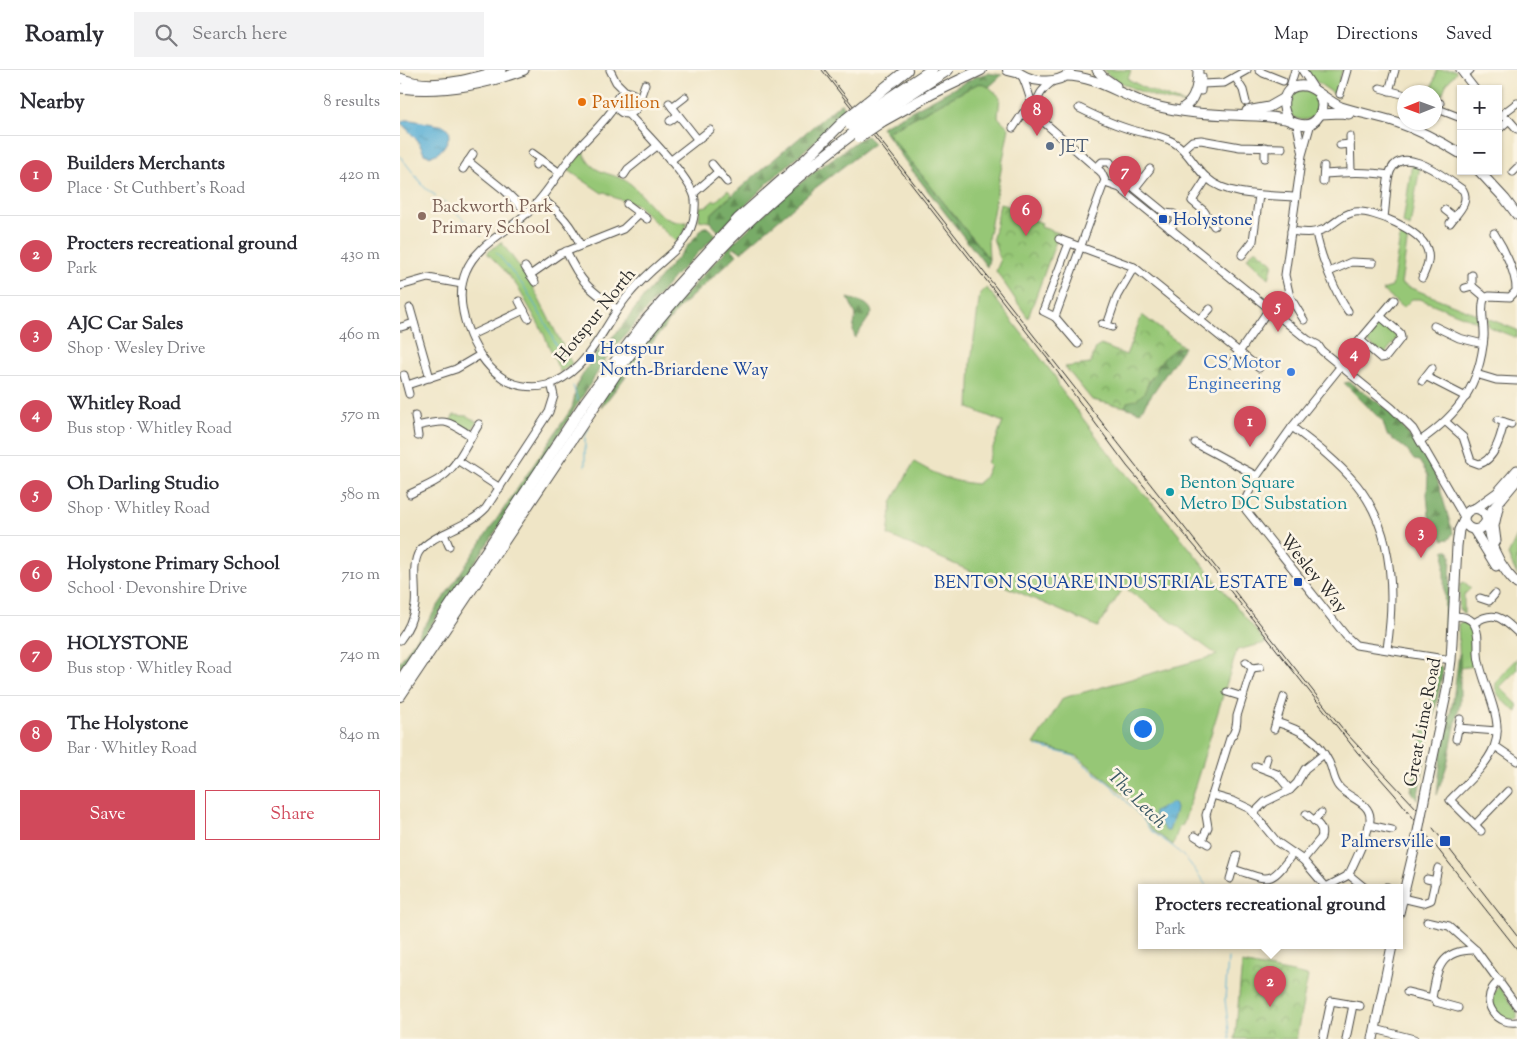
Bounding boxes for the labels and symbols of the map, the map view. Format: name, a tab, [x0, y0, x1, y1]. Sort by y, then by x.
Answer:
north arrow	[1397, 85, 1442, 130]
place label: Pavillion	[592, 91, 660, 117]
pin: 8	[1021, 95, 1053, 136]
marker: Pavillion	[576, 96, 588, 108]
place label: JET	[1059, 135, 1089, 161]
marker: JET	[1044, 140, 1056, 152]
pin: 7	[1109, 156, 1141, 197]
place label: Backworth Park Primary School	[432, 195, 554, 242]
pin: 6	[1010, 195, 1042, 236]
place label: Holystone	[1173, 208, 1253, 234]
marker: Backworth Park Primary School	[416, 210, 428, 222]
marker: Holystone	[1157, 213, 1169, 225]
street label: Hotspur North	[550, 263, 643, 369]
pin: 5	[1262, 291, 1294, 332]
place label: Hotspur North-Briardene Way	[600, 337, 768, 384]
pin: 4	[1338, 338, 1370, 379]
place label: CS Motor Engineering	[1187, 351, 1281, 398]
marker: Hotspur North-Briardene Way	[584, 352, 596, 364]
marker: CS Motor Engineering	[1285, 366, 1297, 378]
pin: 1	[1234, 406, 1266, 447]
place label: Benton Square Metro DC Substation	[1180, 471, 1348, 518]
marker: Benton Square Metro DC Substation	[1164, 486, 1176, 498]
pin: 3	[1405, 517, 1437, 558]
street label: Wesley Way	[1272, 529, 1353, 620]
place label: BENTON SQUARE INDUSTRIAL ESTATE	[934, 571, 1288, 597]
marker: BENTON SQUARE INDUSTRIAL ESTATE	[1292, 576, 1304, 588]
street label: Great Lime Road	[1399, 655, 1449, 789]
your location	[1130, 716, 1156, 742]
water label: The Letch	[1100, 764, 1173, 836]
place label: Palmersville	[1341, 830, 1434, 856]
marker: Palmersville	[1438, 834, 1452, 848]
pin: 2	[1254, 966, 1286, 1007]

